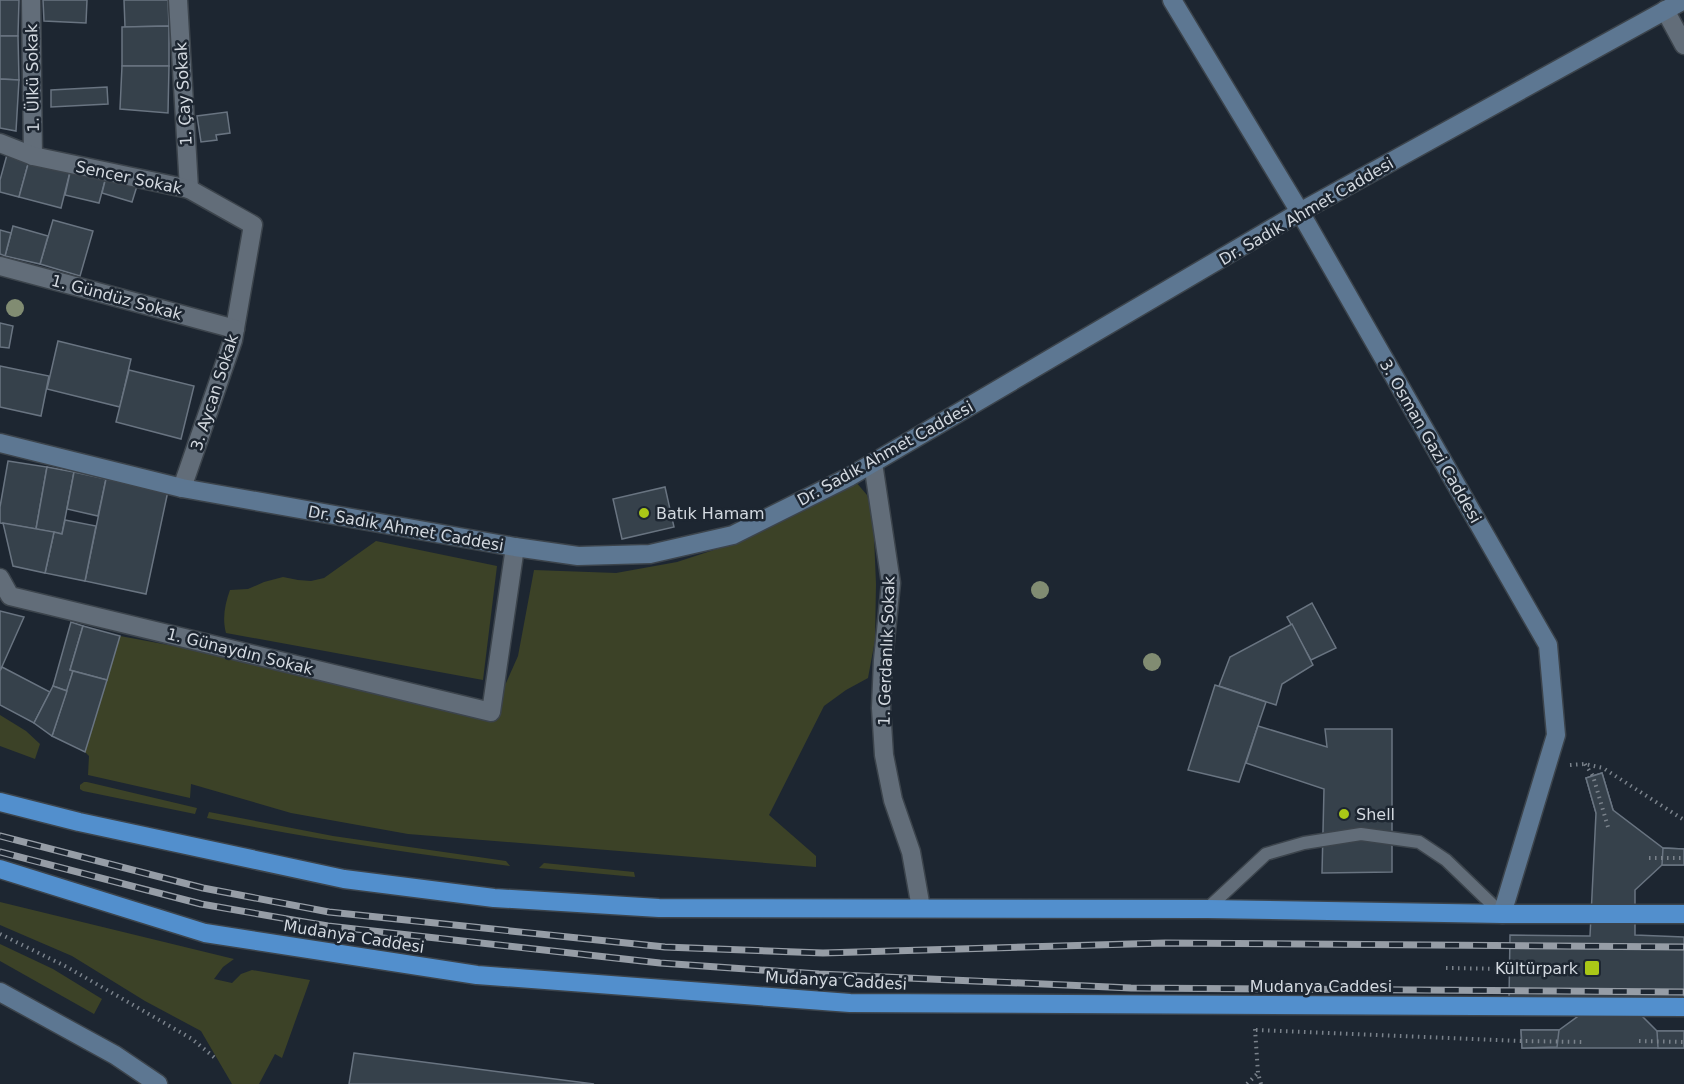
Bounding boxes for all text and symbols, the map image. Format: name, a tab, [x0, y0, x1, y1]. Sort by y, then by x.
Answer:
street label: 1. Ülkü Sokak	[22, 23, 43, 132]
street label: 1. Çay Sokak	[171, 41, 196, 146]
street label: Dr. Sadık Ahmet Caddesi	[1216, 154, 1397, 269]
street label: Sencer Sokak	[74, 157, 185, 198]
street label: 1. Gündüz Sokak	[49, 271, 185, 324]
street label: 3. Aycan Sokak	[187, 331, 243, 453]
street label: 3. Osman Gazi Caddesi	[1376, 356, 1485, 527]
street label: Dr. Sadık Ahmet Caddesi	[794, 397, 977, 510]
street label: Dr. Sadık Ahmet Caddesi	[307, 502, 505, 555]
place label: Batık Hamam	[656, 504, 765, 523]
marker: Batık Hamam	[637, 506, 651, 520]
street label: 1. Gerdanlık Sokak	[874, 575, 899, 726]
street label: 1. Günaydın Sokak	[165, 624, 316, 679]
place label: Shell	[1356, 805, 1395, 824]
marker: Shell	[1337, 807, 1351, 821]
street label: Mudanya Caddesi	[282, 916, 426, 957]
place label: Kültürpark	[1495, 959, 1579, 978]
marker: Kültürpark	[1583, 959, 1601, 977]
street label: Mudanya Caddesi	[764, 967, 908, 994]
street label: Mudanya Caddesi	[1250, 977, 1392, 996]

